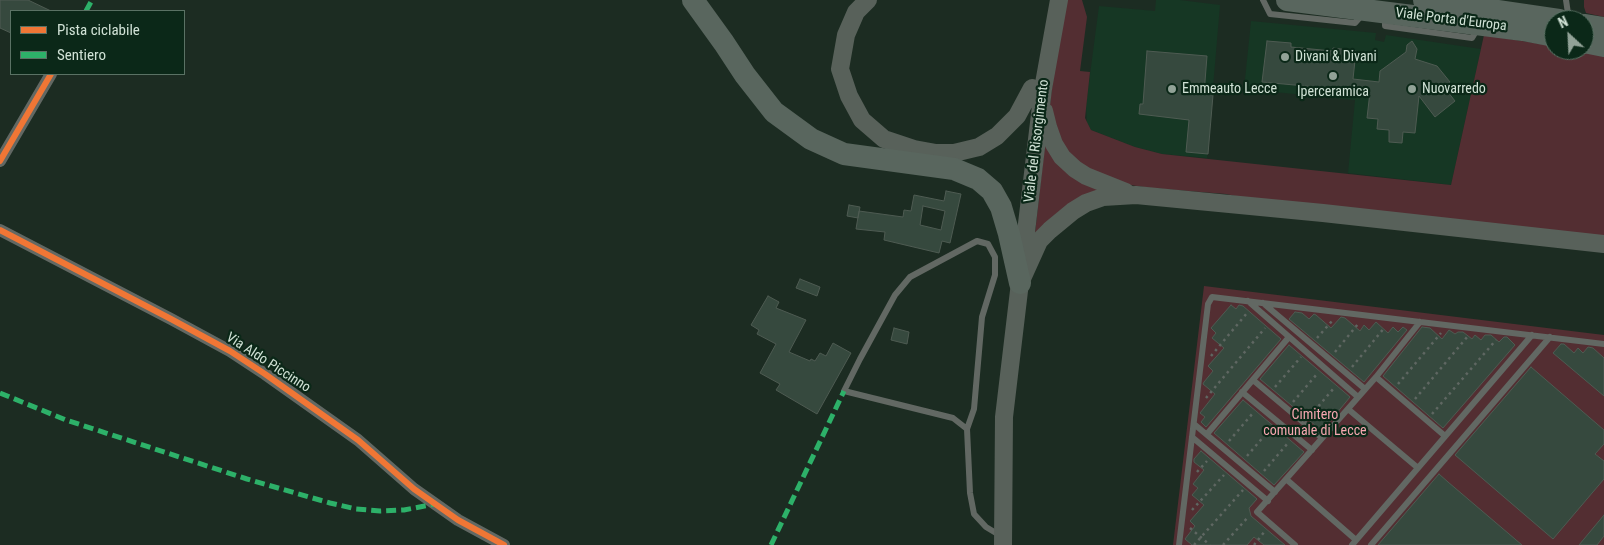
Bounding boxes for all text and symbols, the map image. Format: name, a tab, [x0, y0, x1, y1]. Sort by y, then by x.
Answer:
street label: Viale Porta d'Europa	[1394, 5, 1508, 35]
legend	[10, 10, 185, 75]
north arrow	[1544, 10, 1594, 60]
text: N	[1556, 13, 1570, 31]
text: Pista ciclabile	[57, 21, 140, 39]
text: Sentiero	[57, 46, 106, 64]
place label: Divani & Divani	[1295, 49, 1377, 65]
marker: Divani & Divani	[1279, 51, 1291, 63]
marker: Iperceramica	[1327, 70, 1339, 82]
street label: Viale del Risorgimento	[1021, 78, 1053, 204]
place label: Emmeauto Lecce	[1182, 81, 1277, 97]
place label: Nuovarredo	[1422, 81, 1486, 97]
marker: Emmeauto Lecce	[1166, 83, 1178, 95]
marker: Nuovarredo	[1406, 83, 1418, 95]
place label: Iperceramica	[1297, 84, 1369, 100]
street label: Via Aldo Piccinno	[223, 329, 313, 397]
park label: Cimitero comunale di Lecce	[1263, 407, 1367, 440]

